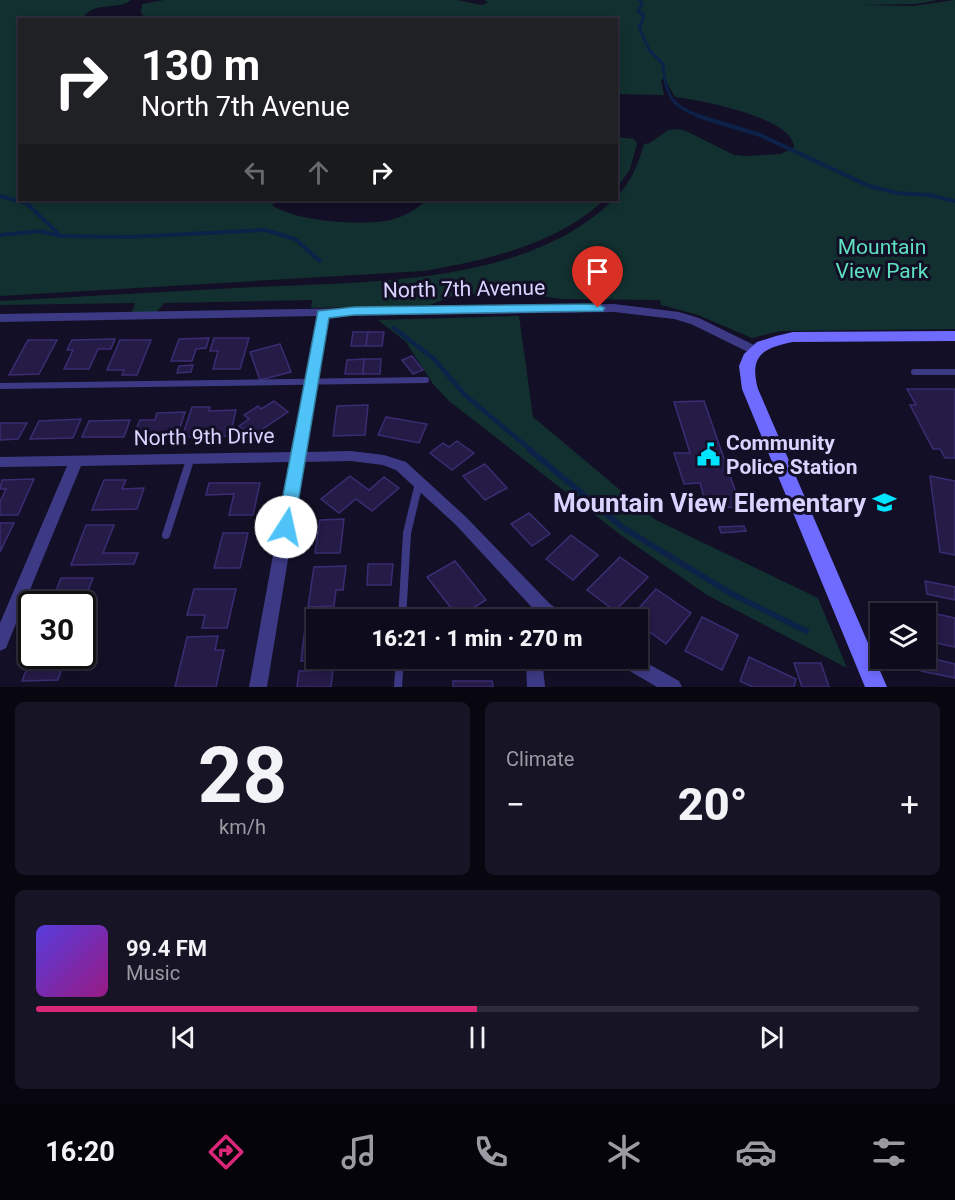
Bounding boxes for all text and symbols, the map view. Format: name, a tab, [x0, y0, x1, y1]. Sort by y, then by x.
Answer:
text: 130 m	[141, 41, 260, 90]
icon: right	[42, 42, 120, 120]
text: North 7th Avenue	[141, 91, 350, 123]
icon: left	[239, 156, 272, 189]
icon: ahead	[302, 156, 335, 189]
icon: right	[365, 156, 398, 189]
park label: Mountain View Park	[836, 235, 929, 283]
pin	[572, 246, 623, 308]
icon: arrive	[581, 255, 614, 288]
street label: North 7th Avenue	[383, 276, 545, 302]
street label: North 9th Drive	[133, 424, 275, 450]
place label: Community Police Station	[726, 431, 857, 479]
public building icon: Community Police Station	[695, 442, 721, 468]
place label: Mountain View Elementary	[553, 488, 867, 518]
school or university icon: Mountain View Elementary	[871, 490, 897, 516]
position arrow	[254, 495, 318, 559]
speed limit sign: 30	[18, 591, 96, 669]
map controls	[870, 603, 936, 669]
button: layers	[870, 603, 936, 669]
text: 16:21 · 1 min · 270 m	[372, 626, 582, 651]
text: 28	[198, 730, 287, 821]
text: Climate	[506, 747, 574, 771]
text: 20°	[678, 778, 747, 831]
text: −	[506, 785, 525, 824]
text: +	[900, 785, 919, 824]
text: km/h	[219, 815, 266, 839]
text: 99.4 FM	[126, 936, 207, 961]
text: Music	[126, 961, 180, 985]
icon: previous	[167, 1021, 200, 1054]
icon: pause	[461, 1021, 494, 1054]
icon: next	[755, 1021, 788, 1054]
icon: directions	[205, 1131, 247, 1173]
icon: music	[338, 1131, 380, 1173]
icon: phone	[470, 1131, 512, 1173]
icon: climate	[603, 1131, 645, 1173]
icon: car	[735, 1131, 777, 1173]
icon: filters	[868, 1131, 910, 1173]
text: 16:20	[45, 1136, 115, 1168]

